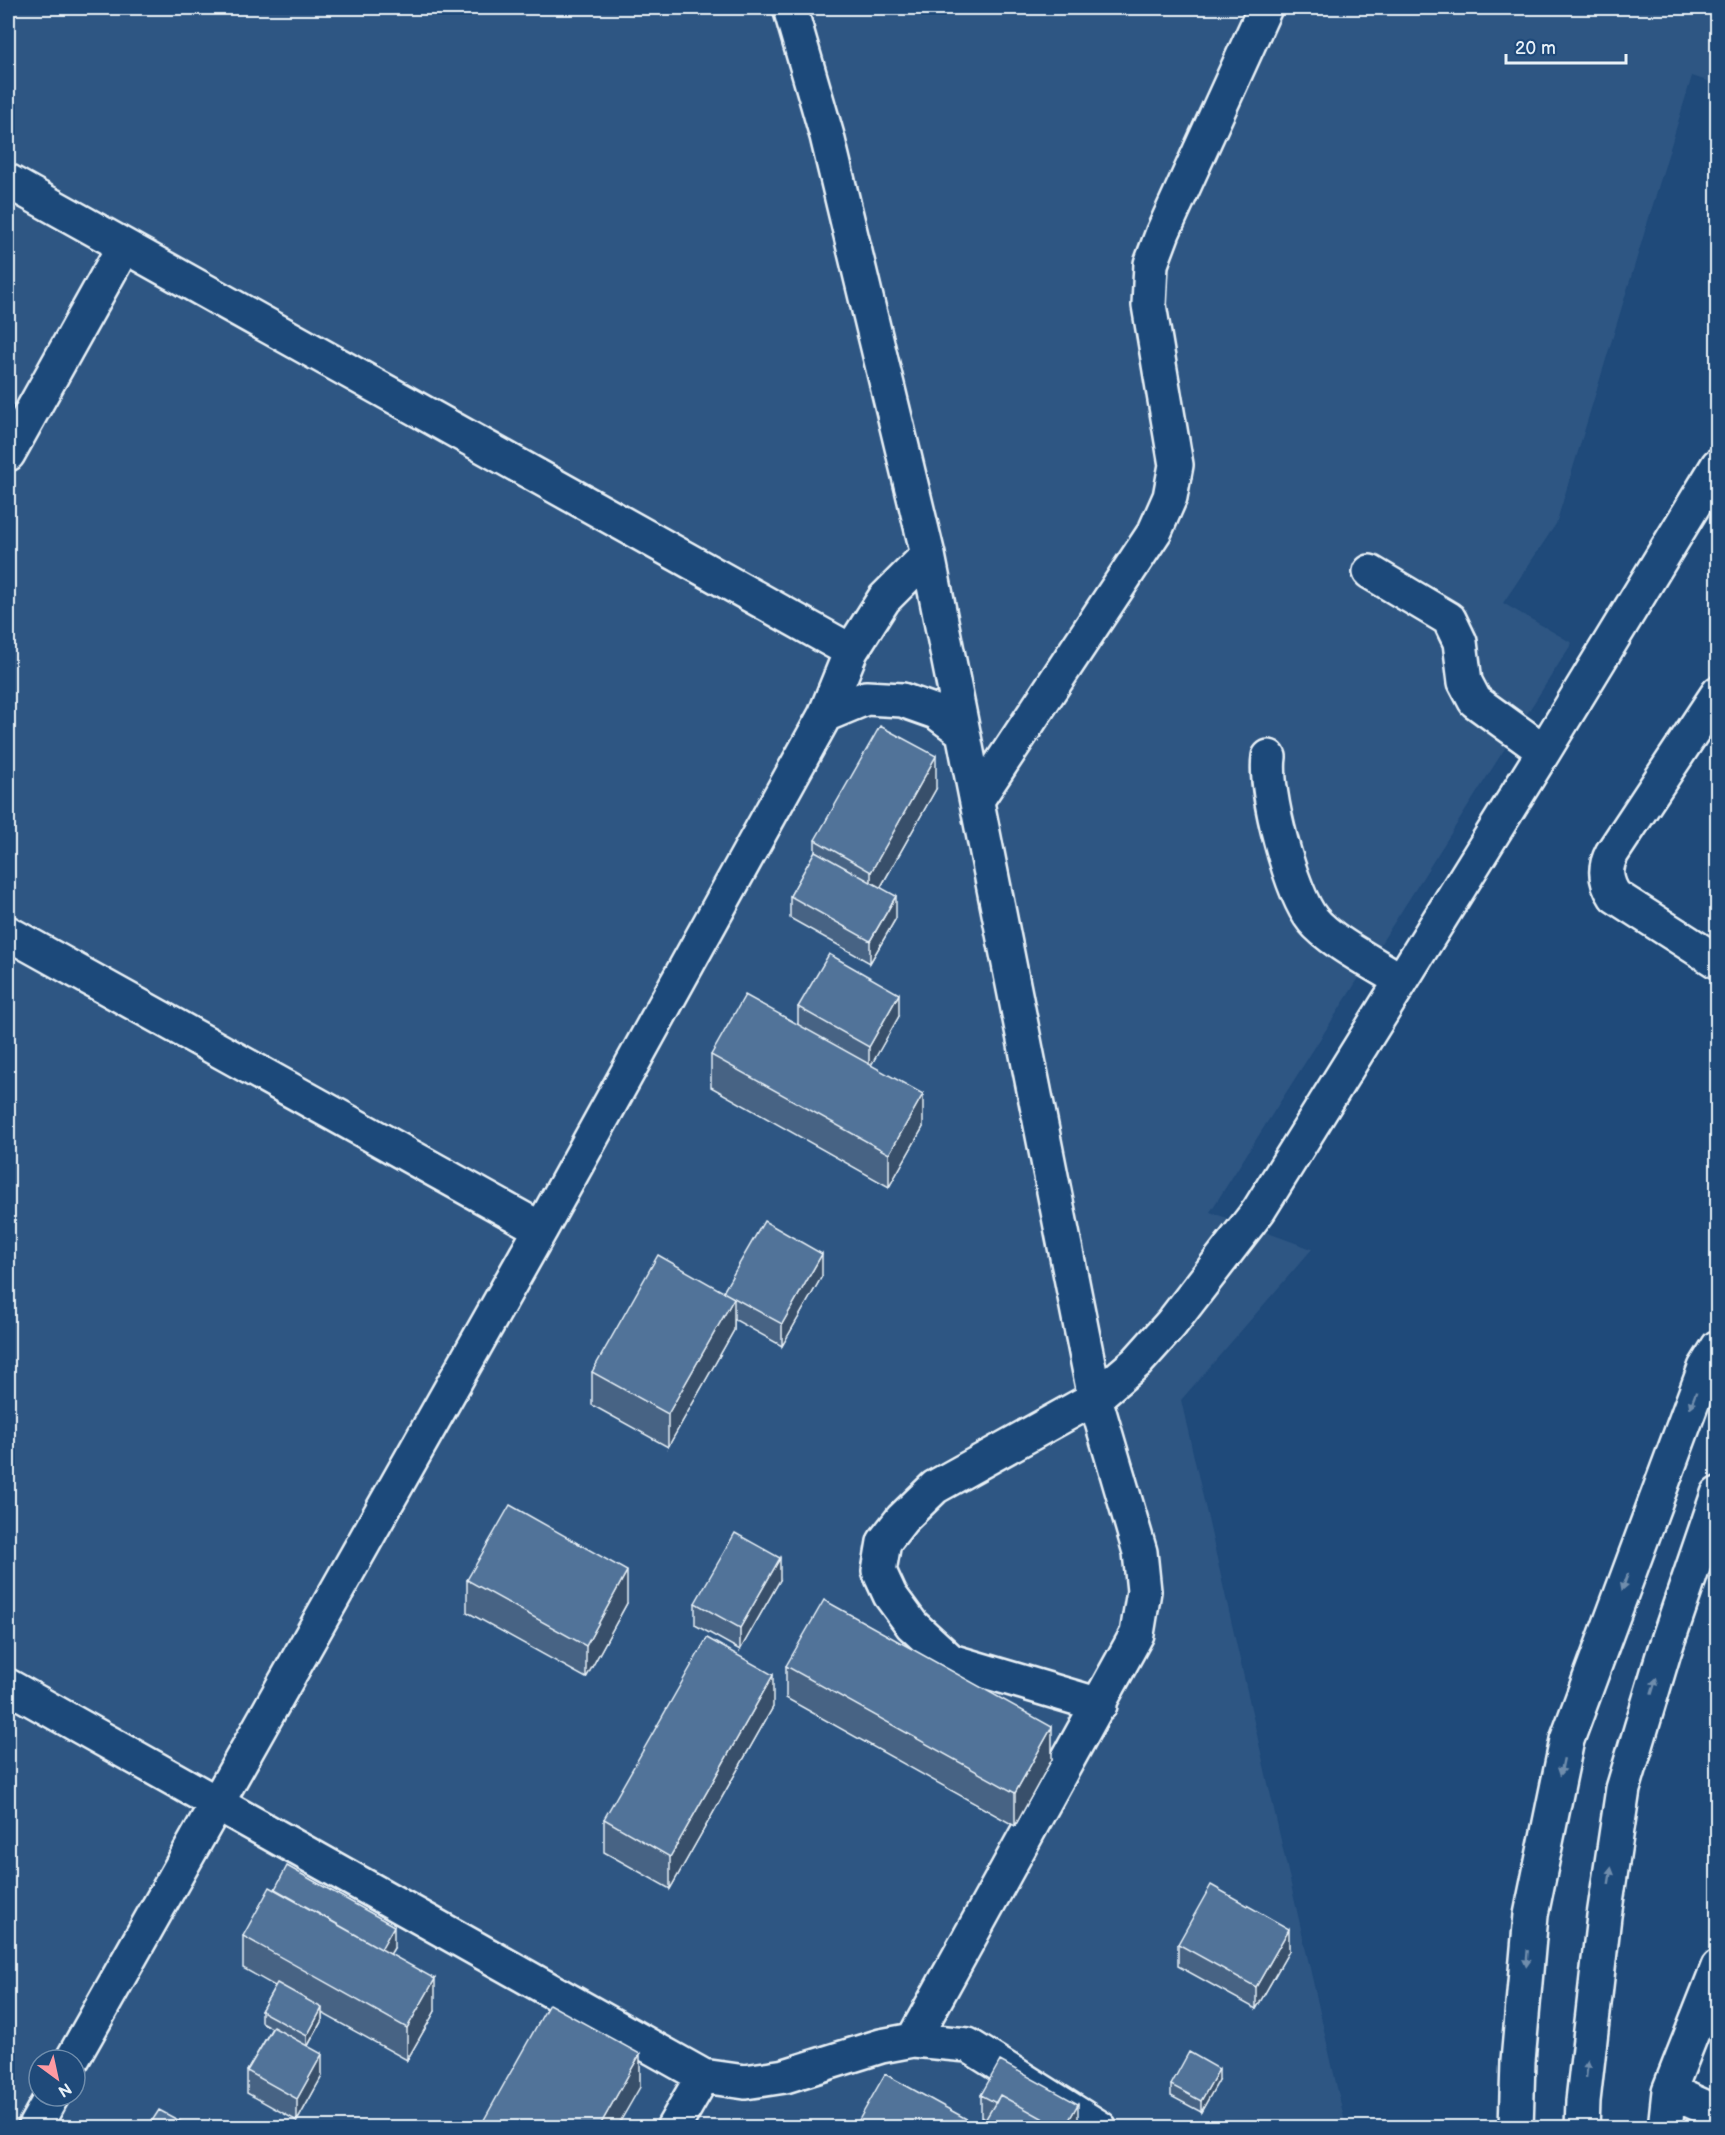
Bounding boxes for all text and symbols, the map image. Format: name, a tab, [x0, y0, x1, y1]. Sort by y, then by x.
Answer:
scale bar	[1506, 27, 1626, 65]
text: 20 m	[1515, 38, 1556, 59]
one-way arrow	[1687, 1391, 1697, 1409]
one-way arrow	[1619, 1574, 1629, 1592]
one-way arrow	[1650, 1677, 1659, 1695]
one-way arrow	[1557, 1758, 1566, 1777]
one-way arrow	[1606, 1866, 1615, 1885]
one-way arrow	[1522, 1949, 1532, 1968]
north arrow	[27, 2048, 87, 2108]
one-way arrow	[1582, 2060, 1591, 2079]
text: N	[54, 2078, 75, 2101]

